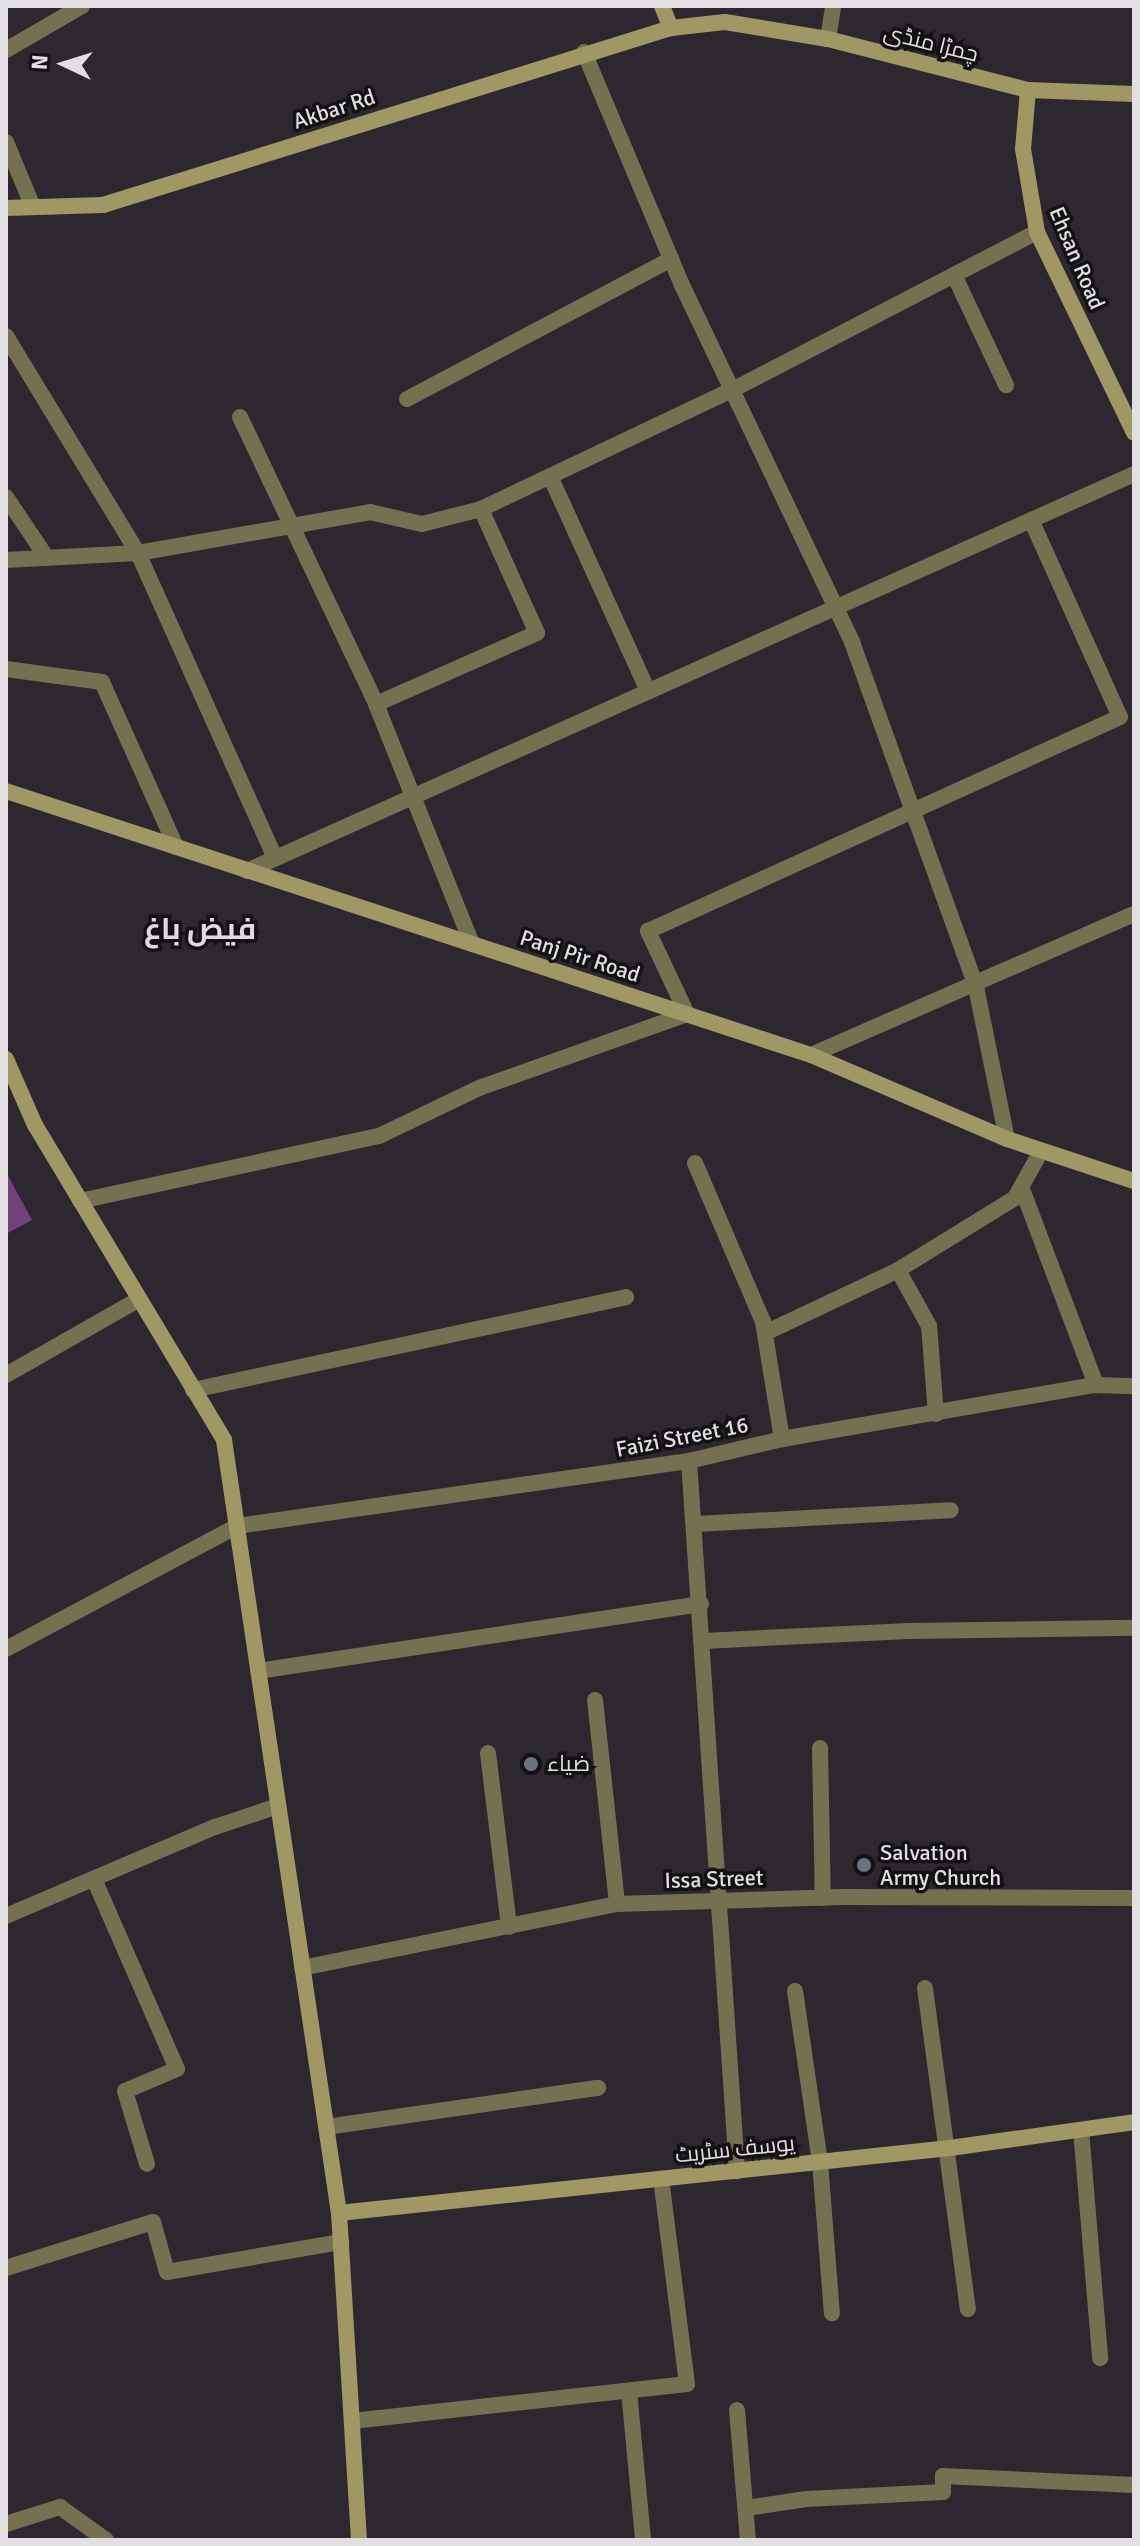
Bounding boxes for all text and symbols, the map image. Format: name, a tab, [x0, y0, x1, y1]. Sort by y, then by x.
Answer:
street label: چمڑا منڈی	[881, 19, 981, 67]
north arrow	[24, 24, 104, 104]
text: N	[26, 54, 54, 71]
street label: Akbar Rd	[290, 83, 378, 135]
street label: Ehsan Road	[1044, 203, 1110, 313]
district label: فیض باغ	[144, 912, 256, 948]
street label: Panj Pir Road	[517, 924, 643, 988]
street label: Faizi Street 16	[613, 1411, 751, 1463]
place label: ضیاء	[547, 1751, 590, 1777]
marker: ضیاء	[522, 1755, 540, 1773]
place label: Salvation Army Church	[880, 1839, 1001, 1890]
marker: Salvation Army Church	[855, 1856, 873, 1874]
street label: Issa Street	[664, 1864, 764, 1894]
street label: یوسف سٹریٹ	[674, 2130, 796, 2168]

